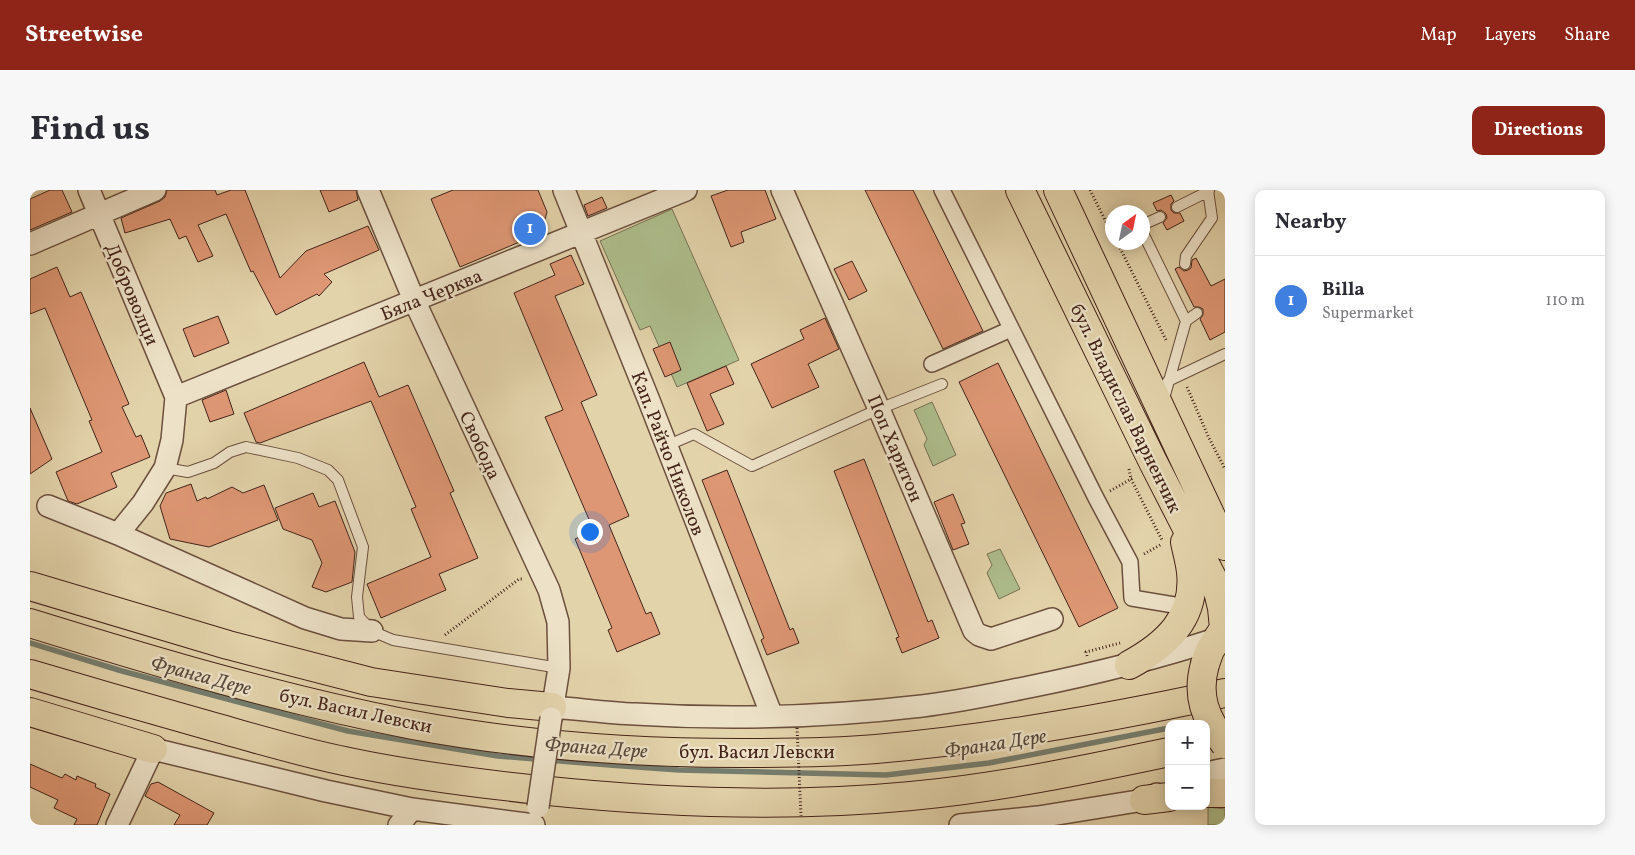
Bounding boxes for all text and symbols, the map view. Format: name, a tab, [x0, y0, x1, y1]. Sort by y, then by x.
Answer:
text: Streetwise	[25, 18, 143, 52]
text: Map	[1420, 23, 1456, 48]
text: Layers	[1484, 23, 1536, 48]
text: Share	[1564, 23, 1610, 48]
text: Find us	[30, 106, 150, 154]
button: Directions	[1472, 106, 1605, 155]
north arrow	[1105, 205, 1150, 250]
text: Nearby	[1275, 208, 1346, 237]
pin: 1	[514, 210, 546, 248]
street label: Доброволци	[98, 240, 164, 350]
street label: Бяла Черква	[377, 264, 487, 328]
text: Billa	[1322, 277, 1365, 303]
text: 1	[1288, 290, 1294, 312]
text: 110 m	[1546, 290, 1585, 312]
street label: бул. Владислав Варненчик	[1063, 300, 1187, 518]
text: Supermarket	[1322, 303, 1414, 325]
street label: Кап. Райчо Николов	[624, 368, 710, 540]
street label: Поп Харитон	[860, 391, 928, 506]
street label: Свобода	[452, 407, 506, 484]
your location	[577, 519, 603, 545]
water label: Франга Дере	[147, 650, 255, 704]
street label: бул. Васил Левски	[277, 683, 434, 741]
map controls	[1165, 720, 1210, 810]
button: +	[1165, 720, 1210, 765]
water label: Франга Дере	[942, 723, 1049, 767]
water label: Франга Дере	[543, 731, 649, 767]
street label: бул. Васил Левски	[679, 740, 835, 766]
button: −	[1165, 765, 1210, 810]

